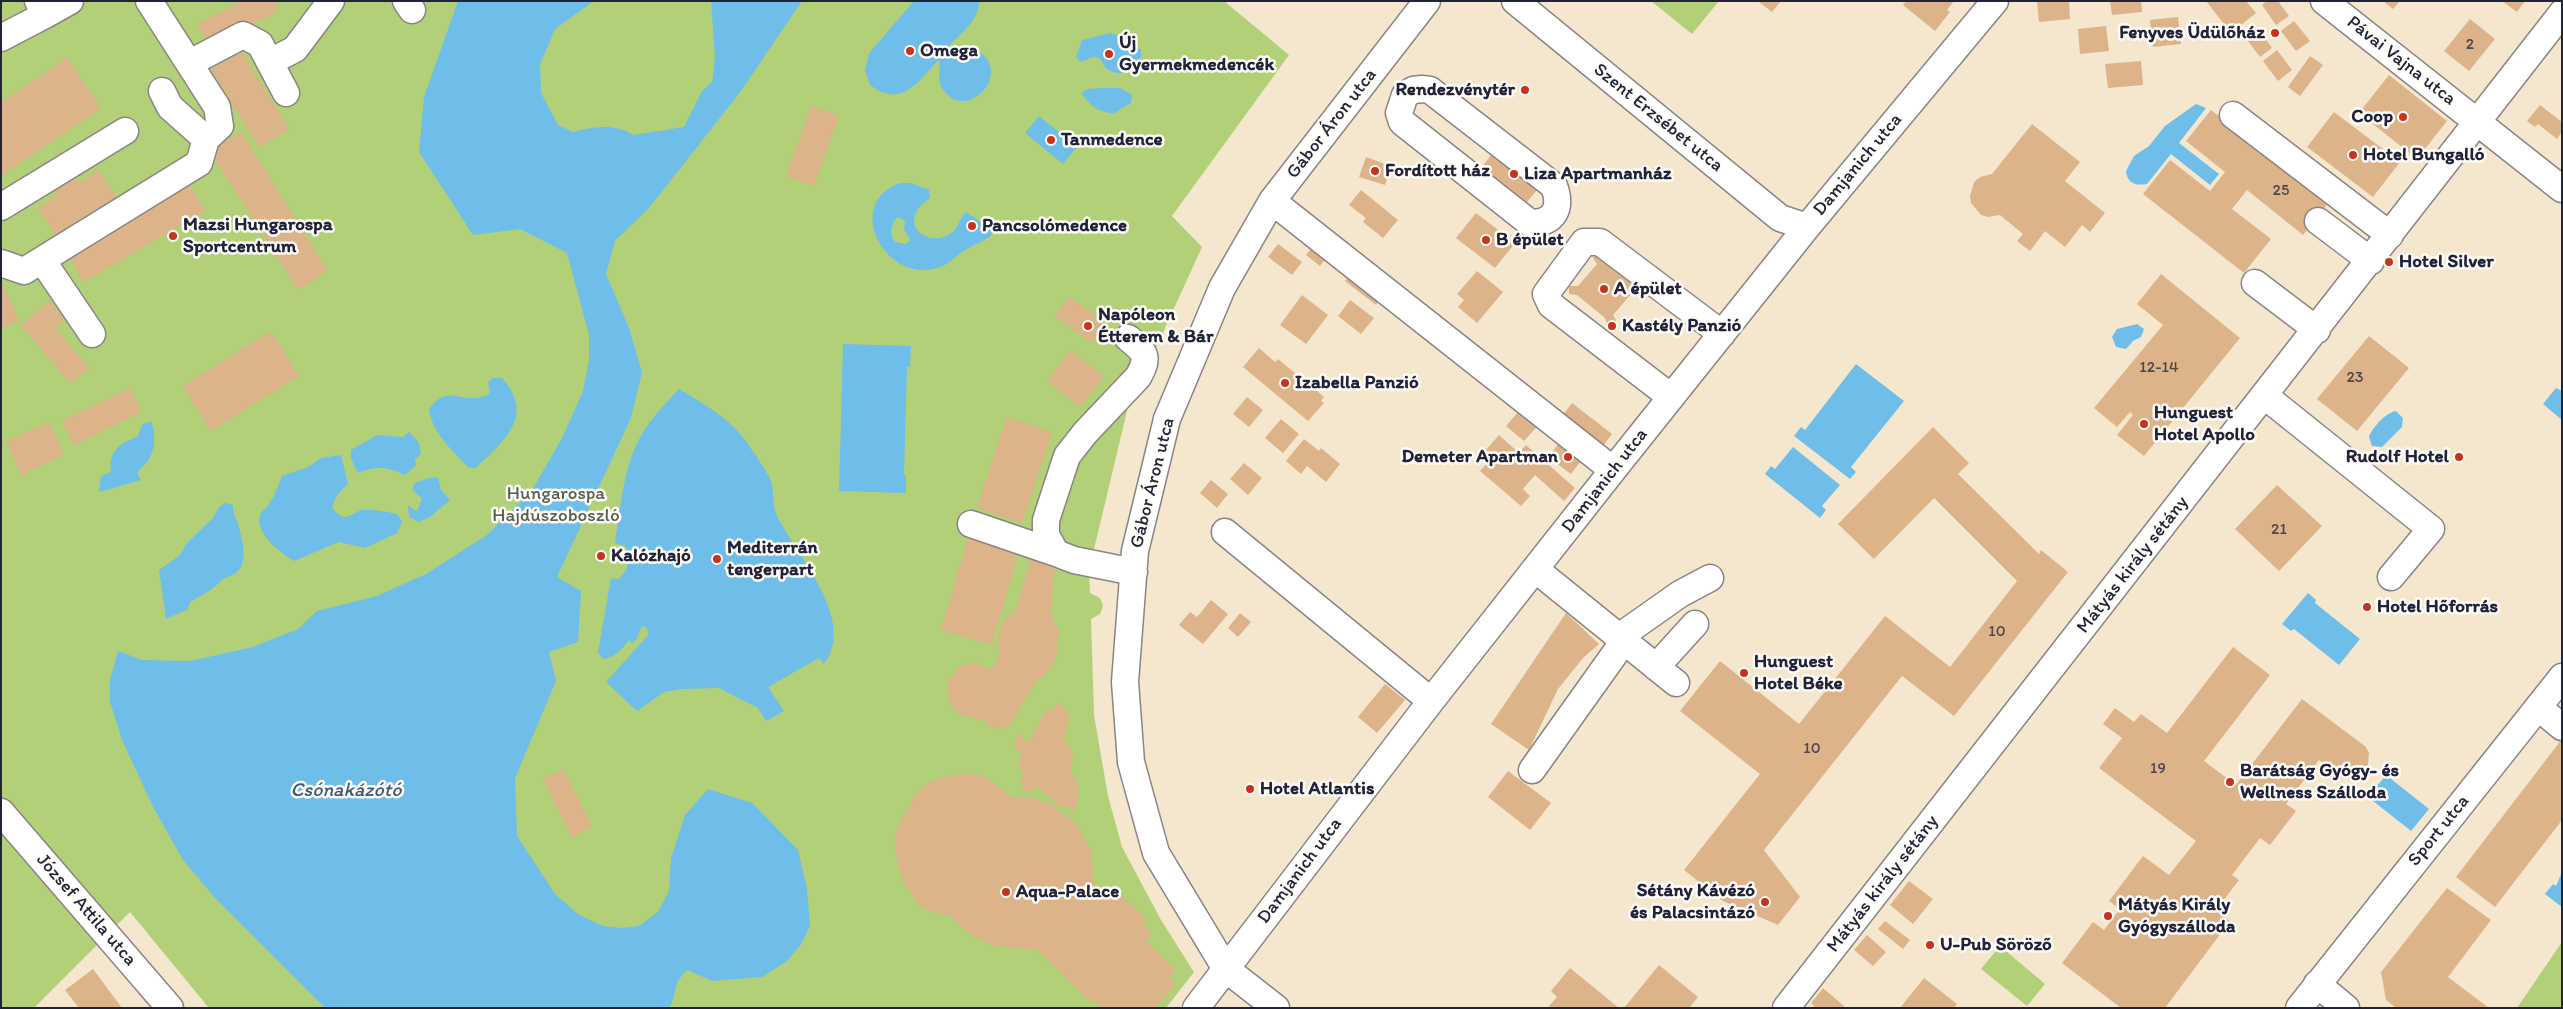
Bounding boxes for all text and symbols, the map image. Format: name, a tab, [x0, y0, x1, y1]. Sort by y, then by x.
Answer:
street label: Pávai Vajna utca	[2342, 11, 2460, 111]
place label: Fenyves Üdülőház	[2119, 22, 2265, 44]
marker: Fenyves Üdülőház	[2269, 27, 2281, 39]
place label: Új Gyermekmedencék	[1119, 32, 1274, 76]
house number: 2	[2466, 35, 2474, 55]
place label: Omega	[920, 40, 978, 62]
marker: Omega	[904, 45, 916, 57]
marker: Új Gyermekmedencék	[1103, 48, 1115, 60]
street label: Szent Erzsébet utca	[1589, 59, 1727, 177]
street label: Gábor Áron utca	[1282, 64, 1382, 184]
place label: Rendezvénytér	[1395, 79, 1515, 101]
marker: Rendezvénytér	[1519, 84, 1531, 96]
place label: Coop	[2351, 106, 2393, 128]
street label: Damjanich utca	[1809, 109, 1907, 221]
marker: Coop	[2397, 111, 2409, 123]
place label: Tanmedence	[1061, 129, 1163, 151]
marker: Tanmedence	[1045, 134, 1057, 146]
place label: Hotel Bungalló	[2363, 144, 2485, 166]
marker: Hotel Bungalló	[2347, 149, 2359, 161]
place label: Fordított ház	[1385, 160, 1490, 182]
place label: Liza Apartmanház	[1524, 163, 1672, 185]
marker: Fordított ház	[1369, 165, 1381, 177]
marker: Liza Apartmanház	[1508, 168, 1520, 180]
house number: 25	[2273, 181, 2289, 201]
place label: Mazsi Hungarospa Sportcentrum	[183, 214, 333, 258]
place label: Pancsolómedence	[982, 215, 1127, 237]
marker: Pancsolómedence	[966, 220, 978, 232]
place label: B épület	[1496, 229, 1564, 251]
marker: Mazsi Hungarospa Sportcentrum	[167, 230, 179, 242]
marker: B épület	[1480, 234, 1492, 246]
place label: Hotel Silver	[2399, 251, 2494, 273]
marker: Hotel Silver	[2383, 256, 2395, 268]
place label: A épület	[1614, 278, 1682, 300]
marker: A épület	[1598, 283, 1610, 295]
place label: Napóleon Étterem & Bár	[1098, 304, 1213, 348]
place label: Kastély Panzió	[1622, 315, 1741, 337]
marker: Napóleon Étterem & Bár	[1082, 320, 1094, 332]
marker: Kastély Panzió	[1606, 320, 1618, 332]
house number: 12-14	[2139, 358, 2179, 378]
house number: 23	[2346, 368, 2364, 388]
place label: Izabella Panzió	[1295, 372, 1419, 394]
marker: Izabella Panzió	[1279, 377, 1291, 389]
place label: Hunguest Hotel Apollo	[2154, 402, 2255, 446]
street label: Gábor Áron utca	[1126, 415, 1180, 551]
marker: Hunguest Hotel Apollo	[2138, 418, 2150, 430]
street label: Damjanich utca	[1557, 424, 1653, 538]
place label: Demeter Apartman	[1401, 446, 1558, 468]
place label: Rudolf Hotel	[2346, 446, 2449, 468]
marker: Demeter Apartman	[1562, 451, 1574, 463]
marker: Rudolf Hotel	[2453, 451, 2465, 463]
park label: Hungarospa Hajdúszoboszló	[492, 483, 620, 527]
street label: Mátyás király sétány	[2072, 492, 2194, 638]
house number: 21	[2271, 520, 2287, 540]
place label: Mediterrán tengerpart	[727, 537, 818, 581]
place label: Kalózhajó	[611, 545, 691, 567]
marker: Kalózhajó	[595, 550, 607, 562]
marker: Mediterrán tengerpart	[711, 553, 723, 565]
place label: Hotel Hőforrás	[2377, 596, 2498, 618]
marker: Hotel Hőforrás	[2361, 601, 2373, 613]
house number: 10	[1988, 622, 2006, 642]
place label: Hunguest Hotel Béke	[1754, 651, 1843, 695]
marker: Hunguest Hotel Béke	[1738, 667, 1750, 679]
house number: 10	[1803, 739, 1821, 759]
house number: 19	[2150, 759, 2166, 779]
place label: Barátság Gyógy- és Wellness Szálloda	[2240, 760, 2399, 804]
marker: Barátság Gyógy- és Wellness Szálloda	[2224, 776, 2236, 788]
place label: Hotel Atlantis	[1260, 778, 1374, 800]
water label: Csónakázótó	[290, 779, 402, 803]
marker: Hotel Atlantis	[1244, 783, 1256, 795]
street label: Sport utca	[2403, 791, 2475, 871]
street label: Mátyás király sétány	[1822, 811, 1944, 957]
street label: Damjanich utca	[1253, 814, 1347, 928]
street label: József Attila utca	[31, 849, 141, 971]
place label: Sétány Kávézó és Palacsintázó	[1630, 880, 1755, 924]
place label: Aqua-Palace	[1016, 881, 1119, 903]
marker: Aqua-Palace	[1000, 886, 1012, 898]
place label: Mátyás Király Gyógyszálloda	[2118, 894, 2235, 938]
marker: Sétány Kávézó és Palacsintázó	[1759, 896, 1771, 908]
marker: Mátyás Király Gyógyszálloda	[2102, 910, 2114, 922]
place label: U-Pub Söröző	[1940, 934, 2052, 956]
marker: U-Pub Söröző	[1924, 939, 1936, 951]

